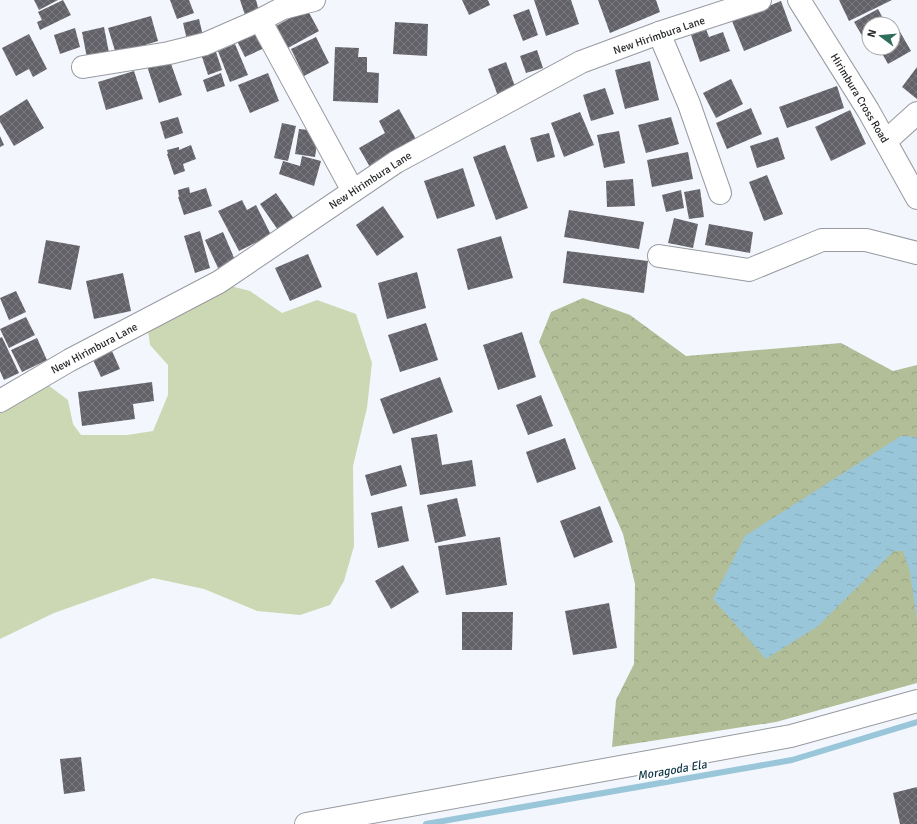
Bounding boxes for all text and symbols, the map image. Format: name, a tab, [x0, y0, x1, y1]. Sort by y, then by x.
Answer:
street label: New Hirimbura Lane	[612, 14, 707, 57]
north arrow	[861, 16, 901, 56]
text: N	[865, 28, 879, 39]
street label: Hirimbura Cross Road	[828, 51, 891, 145]
street label: New Hirimbura Lane	[326, 149, 414, 212]
street label: New Hirimbura Lane	[49, 320, 140, 377]
water label: Moragoda Ela	[636, 757, 709, 784]

